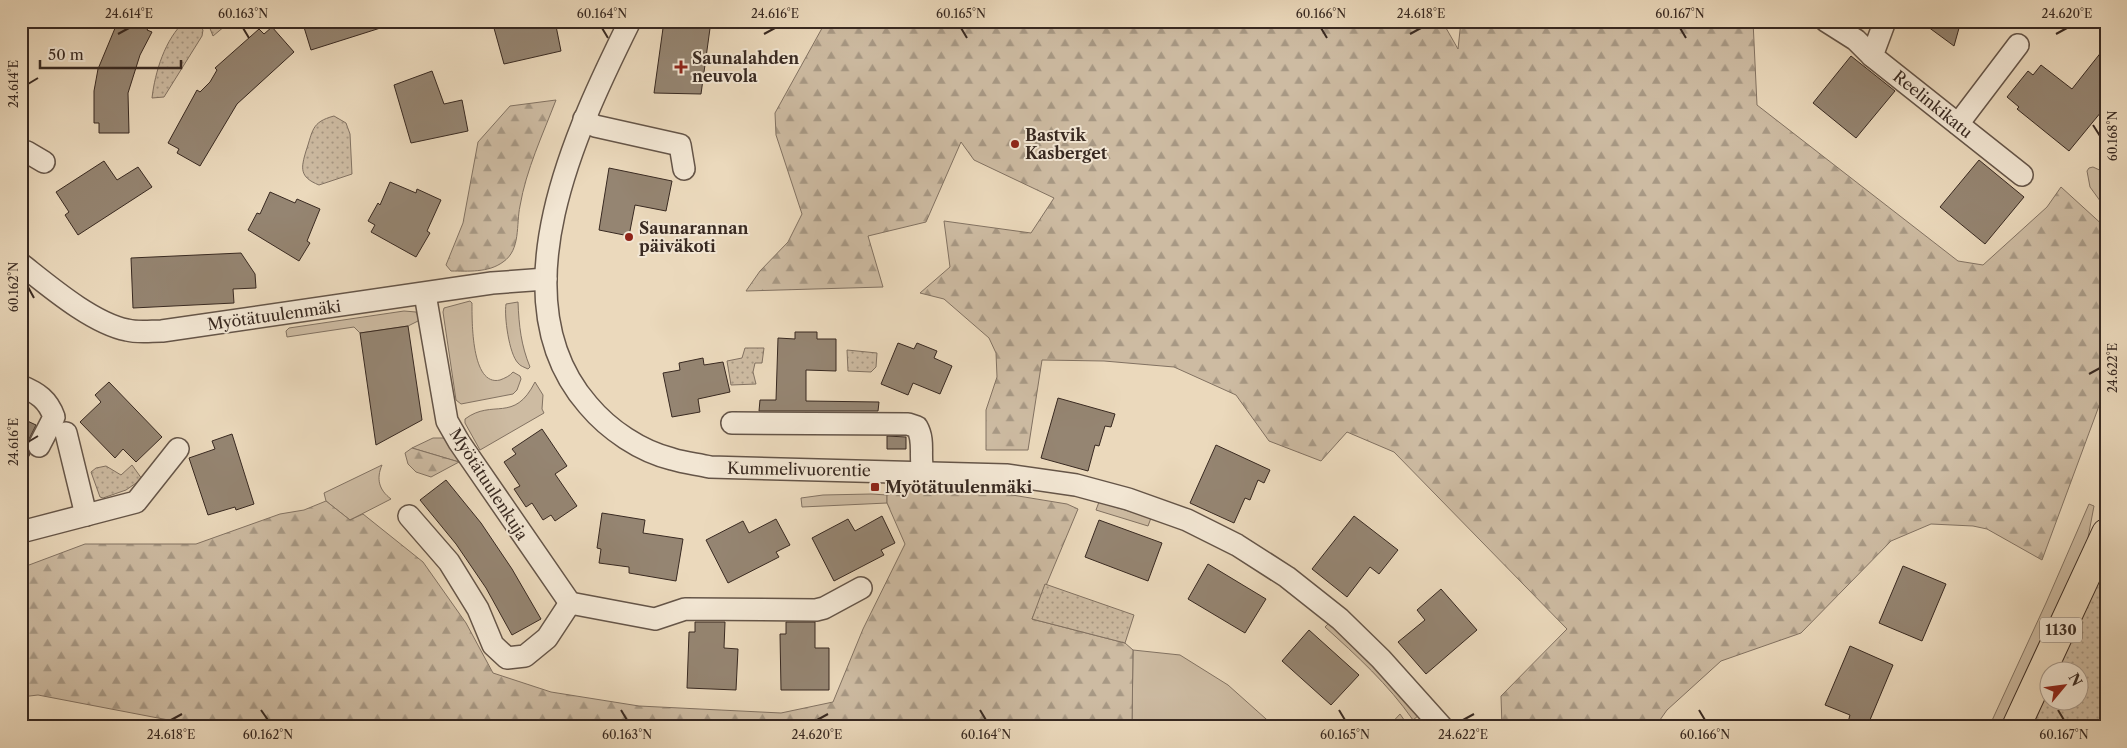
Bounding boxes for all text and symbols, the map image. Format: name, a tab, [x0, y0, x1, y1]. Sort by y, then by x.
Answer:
text: 24.614°E	[105, 6, 153, 21]
text: 60.163°N	[218, 6, 268, 21]
text: 60.164°N	[577, 6, 627, 21]
text: 24.616°E	[751, 6, 799, 21]
text: 60.165°N	[936, 6, 986, 21]
text: 60.166°N	[1296, 6, 1346, 21]
text: 24.618°E	[1397, 6, 1445, 21]
text: 60.167°N	[1655, 6, 1705, 21]
text: 24.620°E	[2042, 6, 2092, 21]
scale bar	[40, 38, 181, 70]
text: 50 m	[48, 45, 84, 64]
place label: Saunalahden neuvola	[692, 48, 799, 86]
text: 24.614°E	[6, 60, 21, 108]
marker: Saunalahden neuvola	[674, 60, 688, 74]
street label: Reelinkikatu	[1889, 66, 1977, 142]
text: 60.168°N	[2105, 111, 2120, 161]
place label: Bastvik Kasberget	[1025, 125, 1108, 163]
marker: Bastvik Kasberget	[1009, 138, 1021, 150]
place label: Saunarannan päiväkoti	[639, 218, 748, 256]
marker: Saunarannan päiväkoti	[623, 231, 635, 243]
text: 60.162°N	[6, 262, 21, 312]
street label: Myötätuulenmäki	[206, 296, 342, 334]
text: 24.622°E	[2105, 343, 2120, 393]
text: 24.616°E	[6, 418, 21, 466]
street label: Myötätuulenkuja	[445, 424, 533, 544]
street label: Kummelivuorentie	[727, 458, 871, 480]
place label: Myötätuulenmäki	[885, 477, 1033, 497]
marker: Myötätuulenmäki	[869, 481, 881, 493]
road number: 1130	[2040, 618, 2082, 642]
north arrow	[2040, 660, 2090, 710]
text: N	[2065, 670, 2086, 689]
text: 24.618°E	[147, 727, 195, 742]
text: 60.162°N	[243, 727, 293, 742]
text: 60.163°N	[602, 727, 652, 742]
text: 24.620°E	[792, 727, 842, 742]
text: 60.164°N	[961, 727, 1011, 742]
text: 60.165°N	[1320, 727, 1370, 742]
text: 24.622°E	[1438, 727, 1488, 742]
text: 60.166°N	[1680, 727, 1730, 742]
text: 60.167°N	[2039, 727, 2089, 742]

